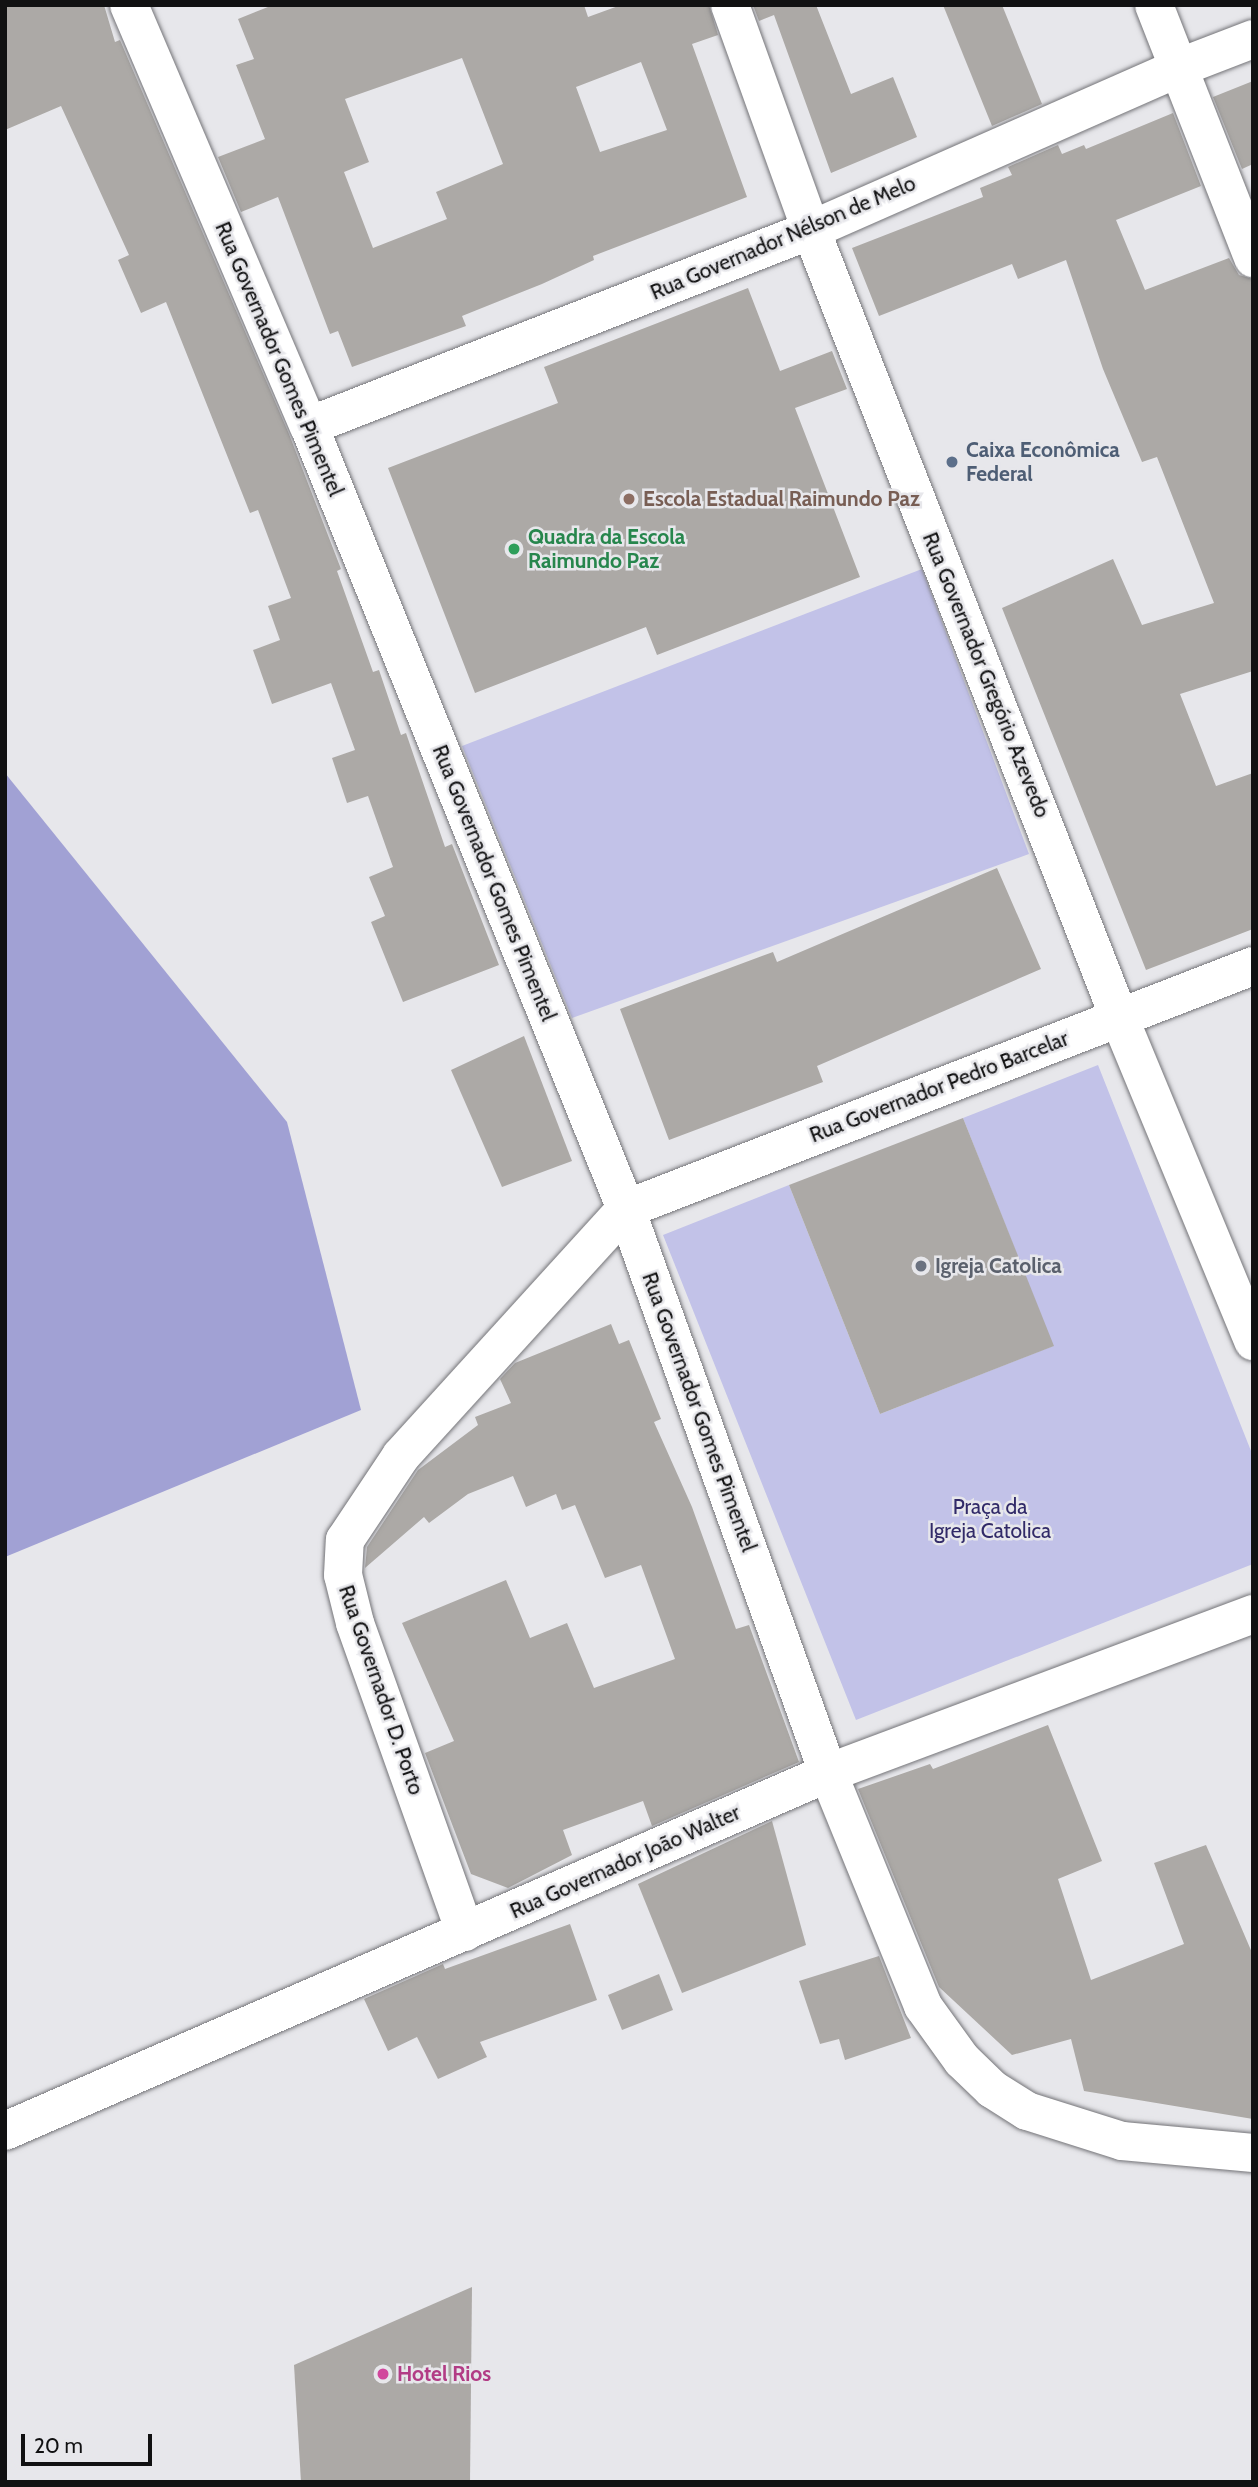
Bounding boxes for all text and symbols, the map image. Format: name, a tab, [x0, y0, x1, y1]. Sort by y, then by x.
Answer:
street label: Rua Governador Nélson de Melo	[647, 171, 919, 305]
street label: Rua Governador Gomes Pimentel	[210, 218, 348, 500]
place label: Caixa Econômica Federal	[966, 437, 1120, 487]
marker: Caixa Econômica Federal	[944, 454, 960, 470]
place label: Escola Estadual Raimundo Paz	[643, 486, 920, 512]
marker: Escola Estadual Raimundo Paz	[621, 491, 637, 507]
place label: Quadra da Escola Raimundo Paz	[528, 524, 685, 574]
street label: Rua Governador Gregório Azevedo	[917, 529, 1055, 821]
marker: Quadra da Escola Raimundo Paz	[506, 541, 522, 557]
street label: Rua Governador Gomes Pimentel	[427, 741, 561, 1025]
street label: Rua Governador Pedro Barcelar	[806, 1026, 1072, 1148]
place label: Igreja Catolica	[935, 1253, 1062, 1279]
marker: Igreja Catolica	[913, 1258, 929, 1274]
street label: Rua Governador Gomes Pimentel	[637, 1269, 761, 1555]
park label: Praça da Igreja Catolica	[929, 1494, 1051, 1544]
street label: Rua Governador D. Porto	[333, 1582, 429, 1798]
street label: Rua Governador João Walter	[506, 1800, 744, 1924]
place label: Hotel Rios	[397, 2361, 491, 2387]
marker: Hotel Rios	[375, 2366, 391, 2382]
scale bar	[24, 2420, 156, 2464]
text: 20 m	[34, 2433, 83, 2458]

